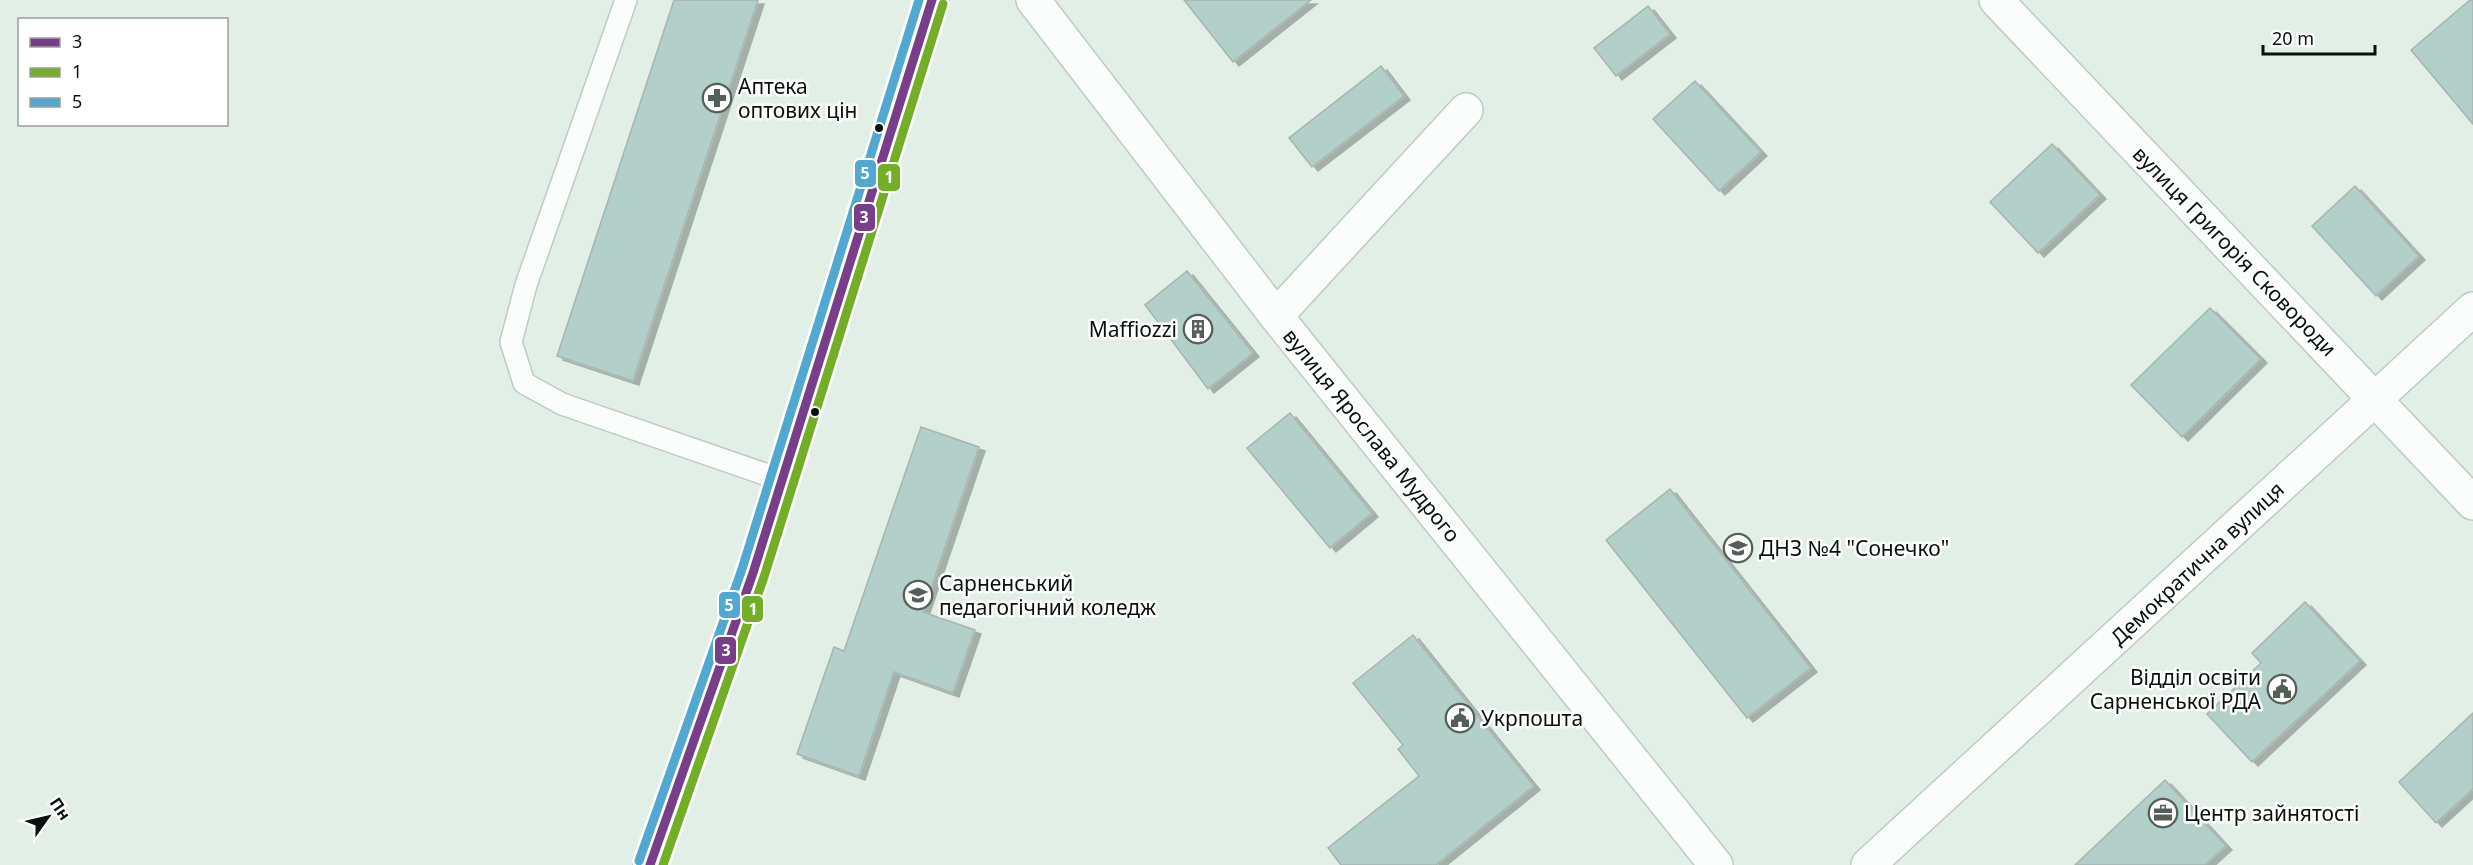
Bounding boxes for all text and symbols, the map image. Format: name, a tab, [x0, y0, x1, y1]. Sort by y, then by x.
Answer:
legend	[18, 18, 228, 126]
scale bar	[2263, 18, 2376, 56]
text: 20 m	[2272, 26, 2314, 50]
text: 3	[72, 29, 82, 53]
text: 1	[72, 59, 82, 83]
place label: Аптека оптових цін	[738, 72, 857, 124]
pharmacy icon: Аптека оптових цін	[701, 82, 733, 114]
text: 5	[72, 89, 82, 113]
unlabelled marker	[873, 122, 885, 134]
street label: вулиця Григорія Сковороди	[2127, 140, 2343, 362]
line badge: 5	[854, 159, 877, 188]
text: 5	[860, 162, 870, 184]
line badge: 1	[877, 163, 901, 192]
text: 1	[884, 166, 894, 188]
line badge: 3	[853, 203, 876, 232]
text: 3	[859, 206, 869, 228]
building icon: Maffiozzi	[1182, 313, 1214, 345]
place label: Maffiozzi	[1089, 315, 1177, 343]
street label: вулиця Ярослава Мудрого	[1277, 322, 1467, 548]
unlabelled marker	[809, 406, 821, 418]
street label: Демократична вулиця	[2104, 475, 2290, 651]
school or university icon: ДНЗ №4 "Сонечко"	[1722, 532, 1754, 564]
place label: ДНЗ №4 "Сонечко"	[1759, 534, 1949, 562]
place label: Сарненський педагогічний коледж	[939, 569, 1156, 621]
school or university icon: Сарненський педагогічний коледж	[902, 579, 934, 611]
line badge: 5	[718, 591, 741, 619]
text: 5	[724, 594, 734, 616]
line badge: 1	[741, 595, 764, 623]
text: 1	[748, 598, 758, 620]
line badge: 3	[714, 636, 737, 665]
text: 3	[721, 639, 731, 661]
place label: Відділ освіти Сарненської РДА	[2090, 663, 2262, 715]
public building icon: Відділ освіти Сарненської РДА	[2266, 673, 2298, 705]
public building icon: Укрпошта	[1444, 702, 1476, 734]
place label: Укрпошта	[1481, 704, 1583, 732]
north arrow	[18, 787, 78, 847]
text: Пн	[45, 793, 76, 824]
office icon: Центр зайнятості	[2147, 797, 2179, 829]
place label: Центр зайнятості	[2184, 799, 2360, 827]

